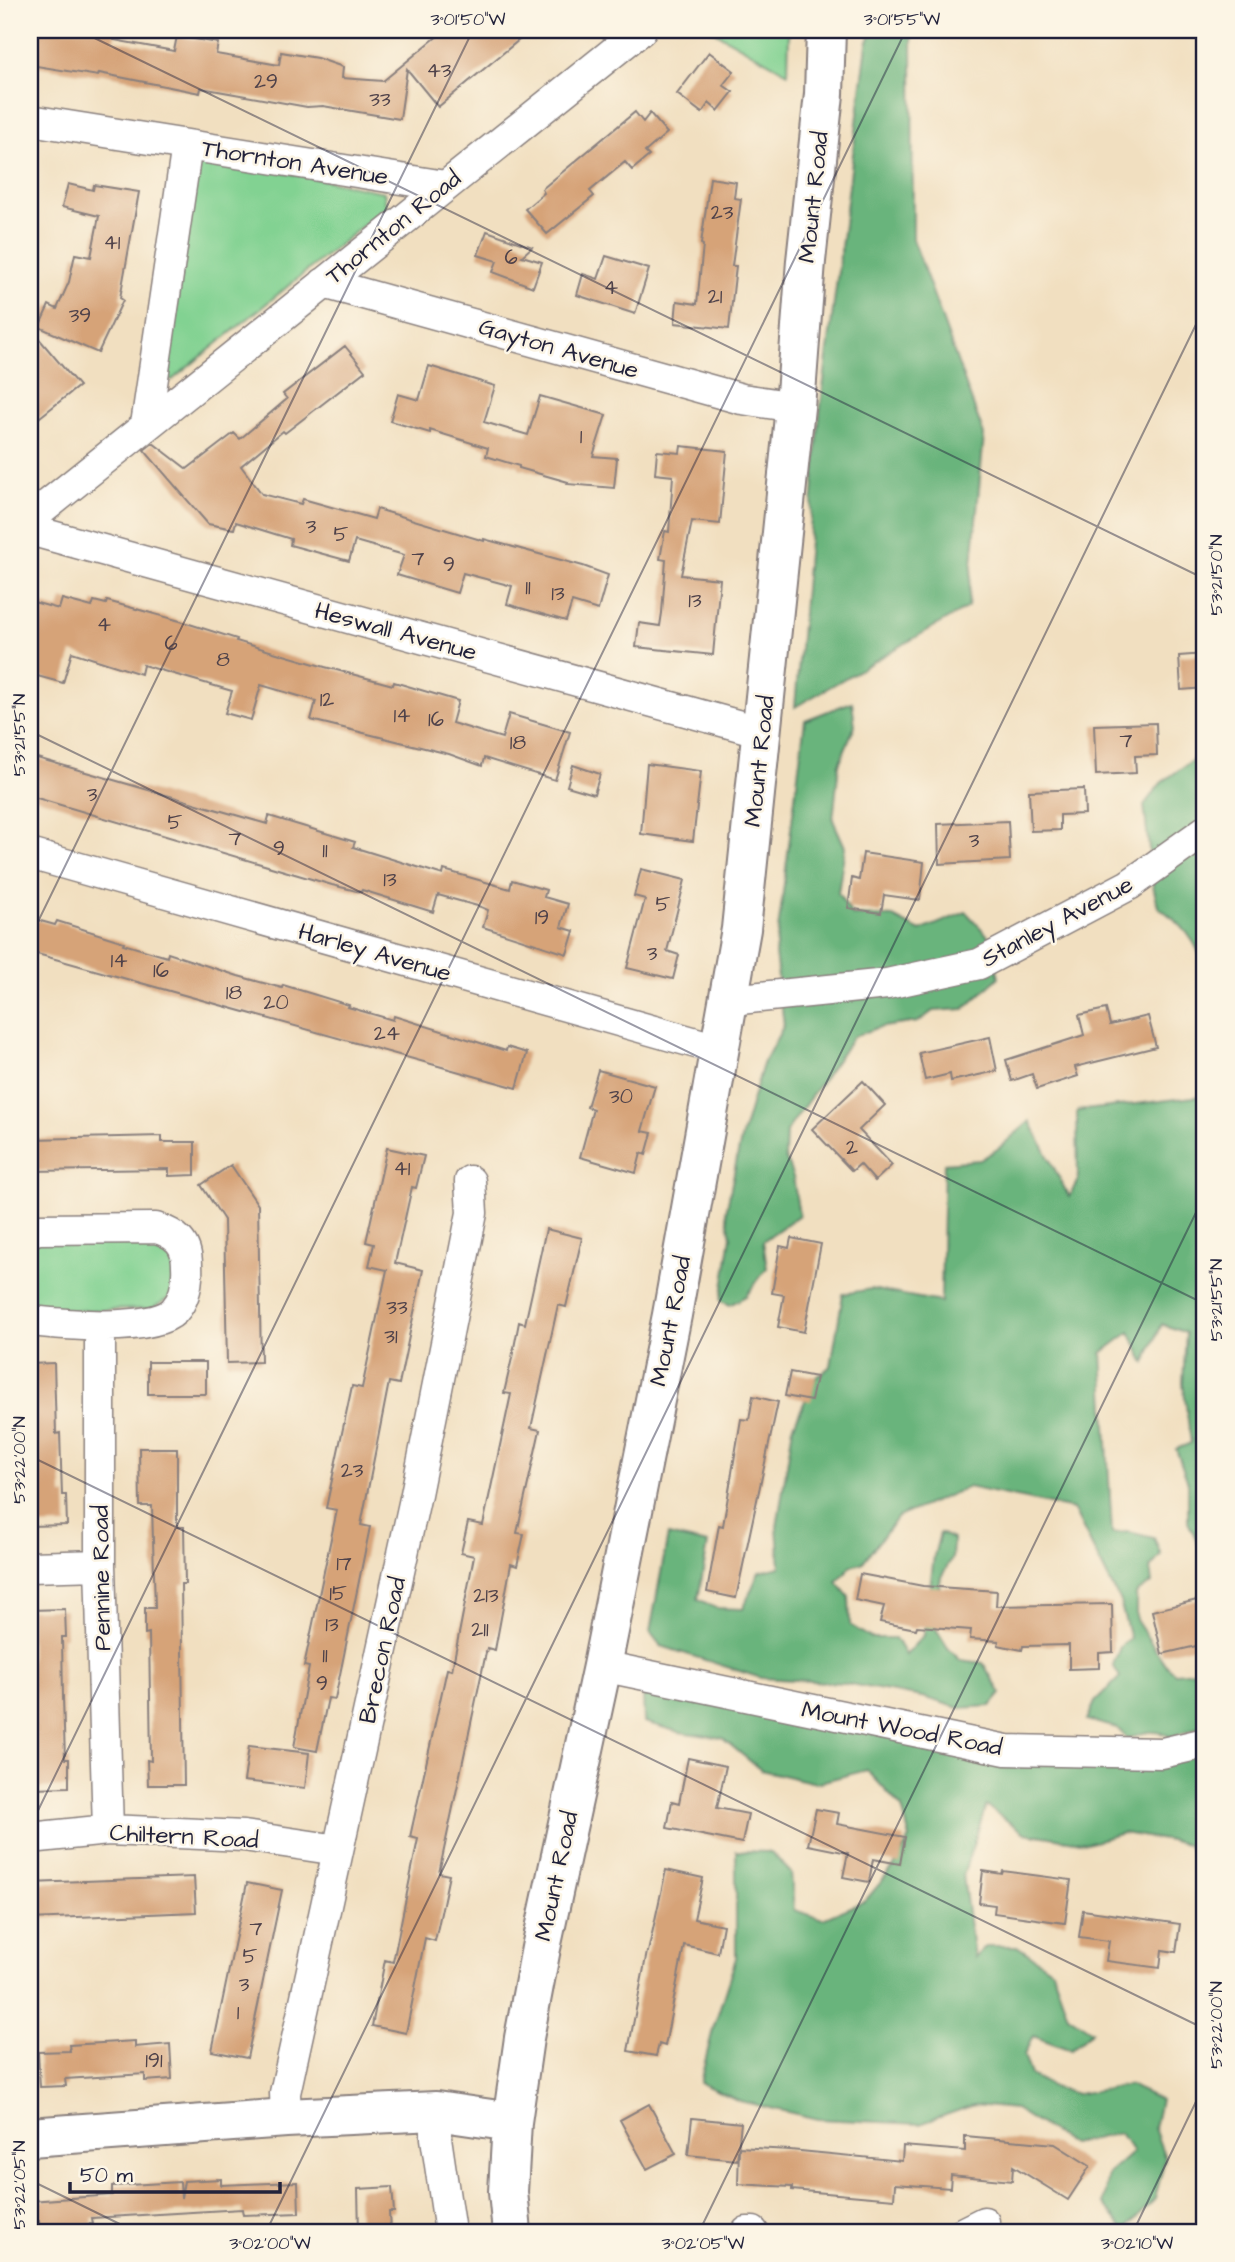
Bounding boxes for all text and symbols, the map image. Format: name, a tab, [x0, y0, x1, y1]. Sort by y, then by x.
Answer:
text: 3°01'50"W	[431, 7, 506, 32]
text: 3°01'55"W	[864, 7, 940, 32]
house number: 43	[427, 56, 452, 85]
house number: 29	[254, 67, 278, 96]
house number: 33	[369, 85, 391, 114]
street label: Mount Road	[790, 130, 838, 265]
street label: Thornton Avenue	[199, 131, 391, 195]
street label: Thornton Road	[319, 162, 469, 293]
house number: 23	[711, 198, 734, 227]
house number: 41	[104, 228, 121, 257]
house number: 6	[504, 243, 518, 272]
house number: 4	[604, 273, 618, 302]
house number: 21	[708, 282, 723, 311]
house number: 39	[69, 301, 91, 330]
street label: Gayton Avenue	[475, 310, 643, 389]
house number: 1	[580, 422, 583, 451]
house number: 3	[306, 512, 317, 541]
house number: 5	[334, 520, 349, 549]
text: 53°21'50"N	[1204, 534, 1229, 616]
house number: 7	[412, 544, 425, 573]
house number: 9	[443, 550, 455, 579]
house number: 11	[525, 573, 531, 602]
house number: 13	[551, 579, 565, 608]
house number: 13	[688, 586, 702, 615]
street label: Heswall Avenue	[311, 594, 480, 670]
house number: 4	[97, 610, 111, 639]
house number: 6	[164, 629, 178, 658]
house number: 8	[216, 645, 230, 674]
house number: 12	[320, 685, 334, 714]
text: 53°21'55"N	[7, 694, 32, 776]
street label: Mount Road	[736, 694, 784, 829]
house number: 14	[394, 701, 410, 730]
house number: 16	[428, 705, 444, 734]
house number: 7	[1120, 726, 1133, 755]
house number: 18	[510, 728, 527, 757]
house number: 3	[87, 780, 98, 809]
house number: 5	[168, 808, 183, 837]
house number: 7	[229, 824, 242, 853]
house number: 3	[969, 826, 980, 855]
house number: 9	[273, 834, 285, 863]
house number: 11	[322, 836, 328, 865]
house number: 13	[383, 865, 397, 894]
street label: Stanley Avenue	[976, 868, 1140, 977]
house number: 5	[656, 890, 671, 919]
house number: 19	[535, 903, 549, 932]
street label: Harley Avenue	[294, 915, 455, 992]
house number: 3	[647, 939, 658, 968]
house number: 14	[111, 946, 127, 975]
house number: 16	[153, 956, 169, 985]
house number: 18	[226, 978, 243, 1007]
house number: 20	[263, 988, 289, 1017]
house number: 24	[374, 1019, 400, 1048]
house number: 30	[609, 1082, 633, 1111]
house number: 2	[846, 1133, 858, 1162]
house number: 41	[394, 1154, 411, 1183]
street label: Mount Road	[642, 1253, 700, 1389]
text: 53°21'55"N	[1204, 1259, 1229, 1341]
house number: 33	[386, 1293, 408, 1322]
house number: 31	[384, 1322, 398, 1351]
text: 53°22'00"N	[7, 1416, 32, 1504]
house number: 23	[341, 1456, 364, 1485]
street label: Pennine Road	[84, 1505, 120, 1651]
house number: 17	[336, 1549, 352, 1578]
street label: Brecon Road	[351, 1574, 415, 1726]
house number: 15	[329, 1579, 347, 1608]
house number: 213	[473, 1581, 499, 1610]
house number: 13	[325, 1610, 339, 1639]
house number: 211	[471, 1615, 489, 1644]
house number: 11	[322, 1641, 328, 1670]
house number: 9	[316, 1669, 328, 1698]
street label: Mount Wood Road	[799, 1693, 1005, 1765]
street label: Mount Road	[527, 1808, 587, 1944]
street label: Chiltern Road	[109, 1816, 259, 1858]
house number: 7	[250, 1914, 263, 1943]
house number: 5	[243, 1942, 258, 1971]
house number: 3	[239, 1970, 250, 1999]
text: 53°22'00"N	[1204, 1981, 1229, 2069]
house number: 1	[237, 1998, 240, 2027]
house number: 191	[145, 2046, 163, 2075]
text: 53°22'05"N	[7, 2140, 32, 2230]
scale bar	[70, 2150, 280, 2194]
text: 50 m	[80, 2161, 134, 2190]
text: 3°02'00"W	[229, 2231, 311, 2256]
text: 3°02'05"W	[662, 2231, 745, 2256]
text: 3°02'10"W	[1101, 2231, 1173, 2256]

